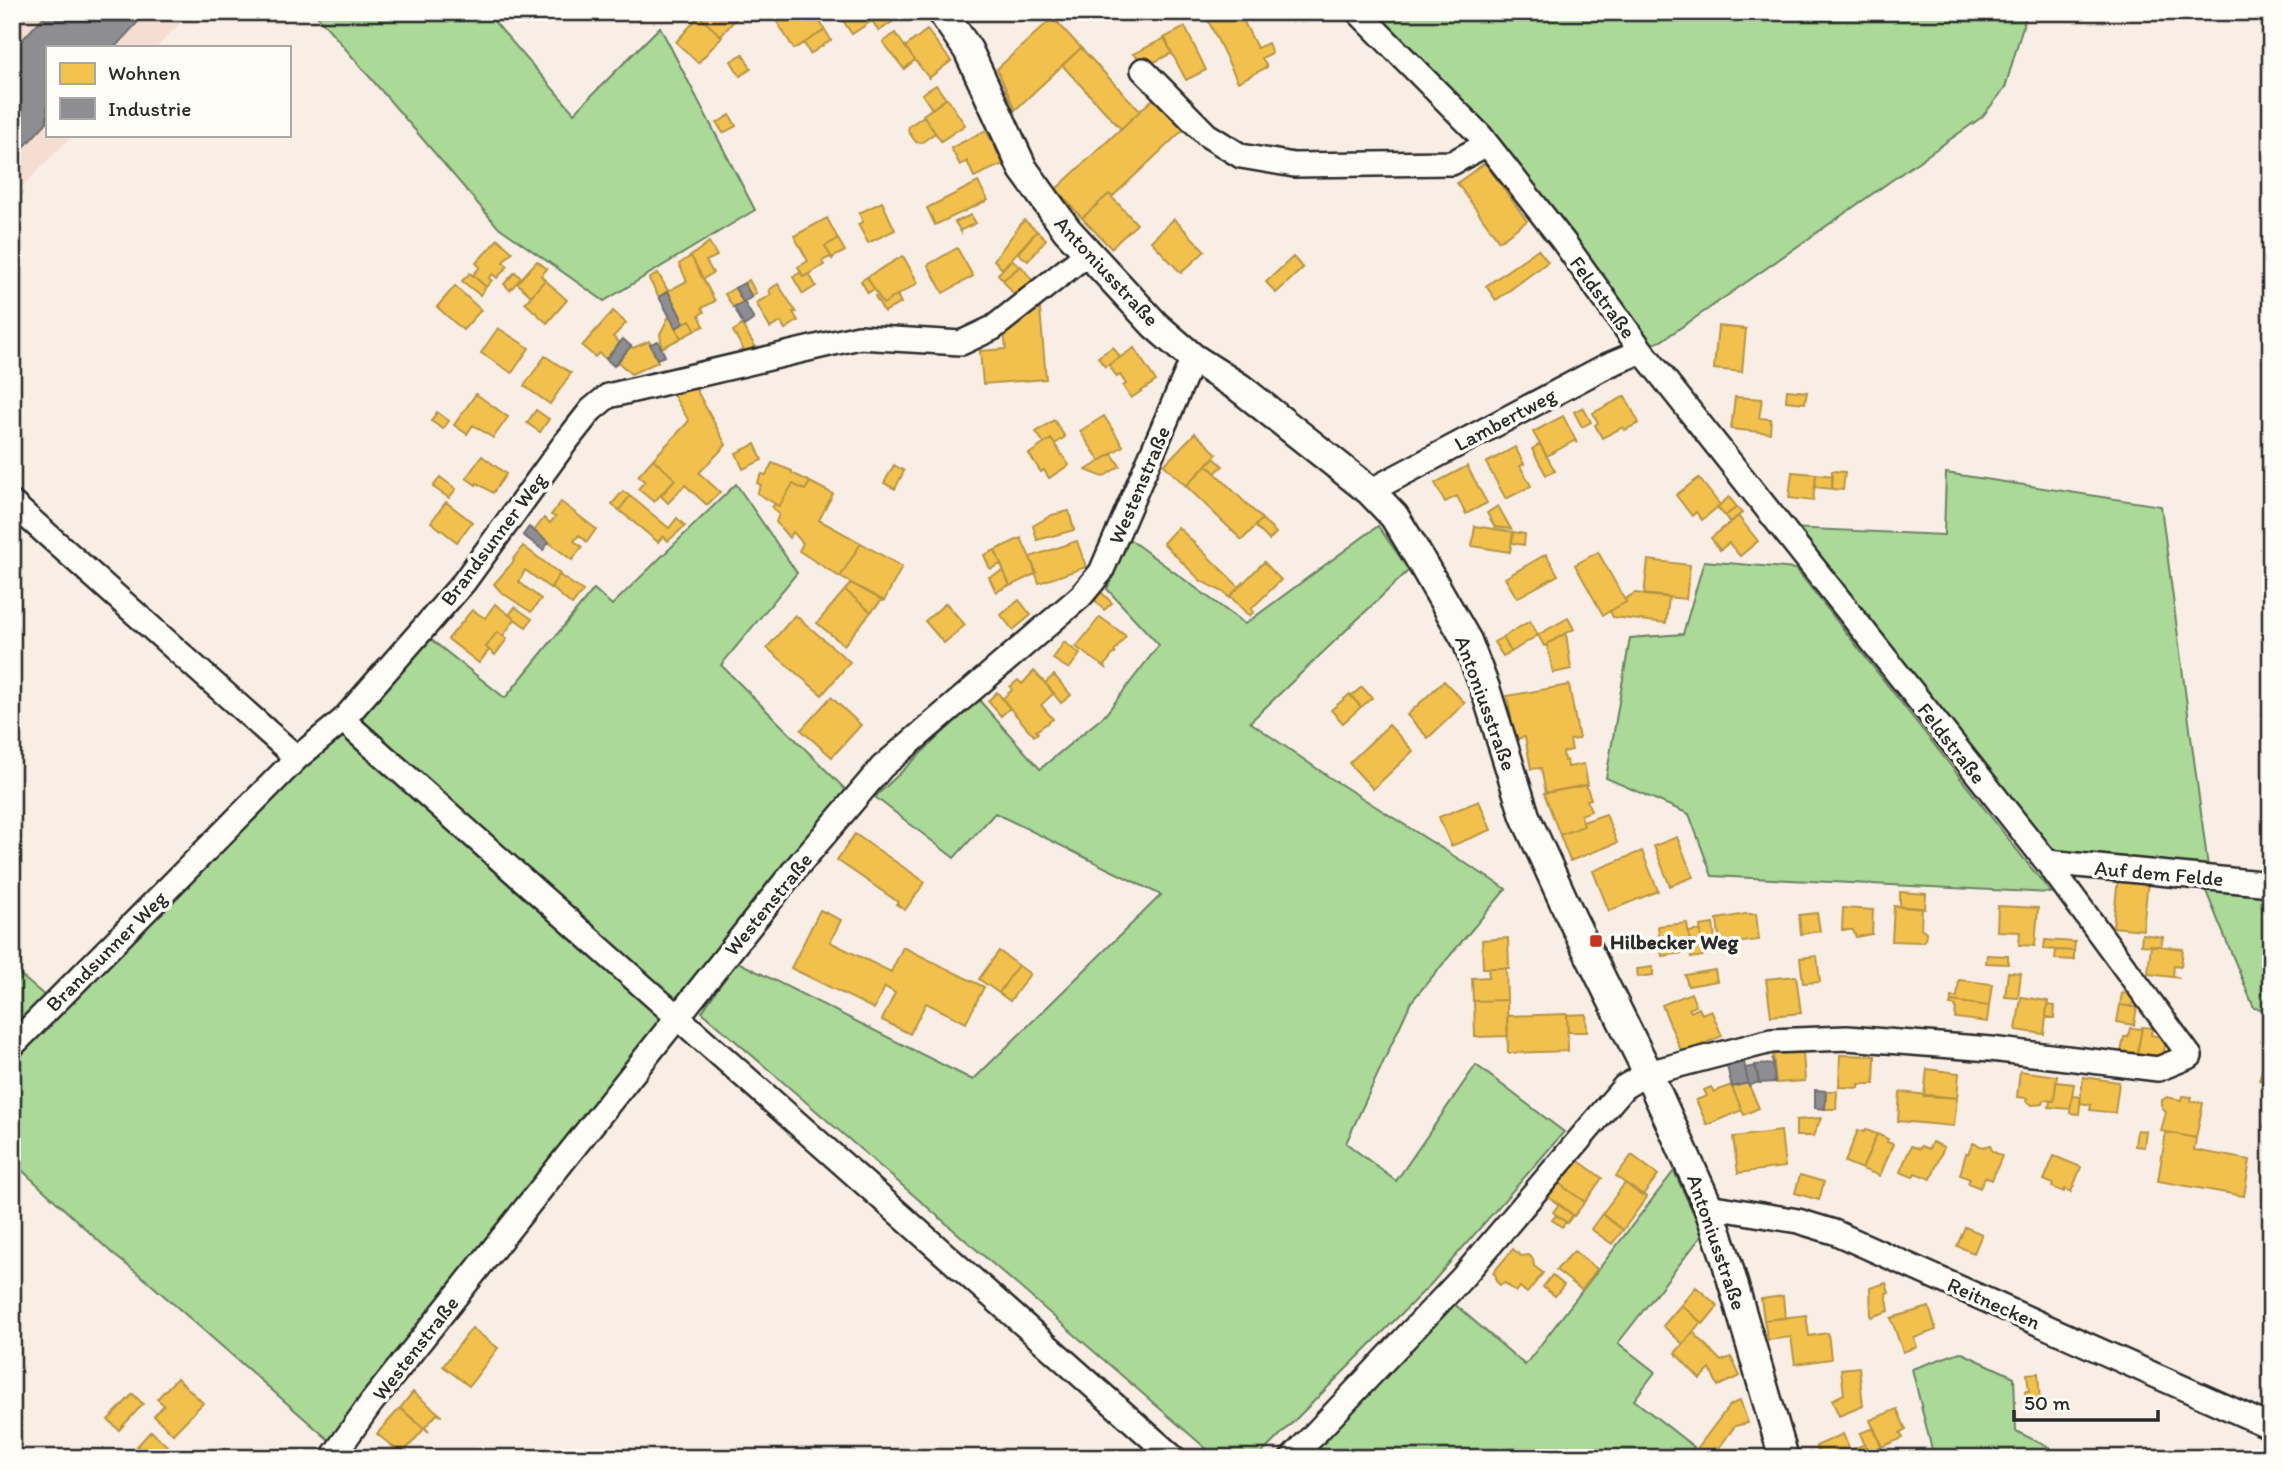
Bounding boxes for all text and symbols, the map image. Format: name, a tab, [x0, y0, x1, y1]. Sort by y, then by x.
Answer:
legend	[46, 46, 290, 136]
text: Wohnen	[108, 60, 180, 85]
text: Industrie	[108, 96, 191, 121]
street label: Antoniusstraße	[1050, 211, 1164, 331]
street label: Feldstraße	[1565, 251, 1641, 343]
street label: Lambertweg	[1450, 382, 1560, 456]
street label: Westenstraße	[1103, 422, 1175, 548]
street label: Brandsunner Weg	[435, 467, 551, 611]
street label: Antoniusstraße	[1450, 632, 1522, 774]
street label: Feldstraße	[1913, 698, 1991, 788]
street label: Westenstraße	[719, 847, 817, 961]
street label: Auf dem Felde	[2094, 855, 2224, 891]
street label: Brandsunner Weg	[40, 885, 172, 1017]
place label: Hilbecker Weg	[1610, 929, 1739, 955]
marker: Hilbecker Weg	[1588, 933, 1604, 949]
street label: Antoniusstraße	[1682, 1171, 1752, 1313]
street label: Reitnecken	[1944, 1271, 2044, 1335]
street label: Westenstraße	[366, 1291, 464, 1405]
scale bar	[2014, 1379, 2157, 1423]
text: 50 m	[2024, 1390, 2071, 1415]

